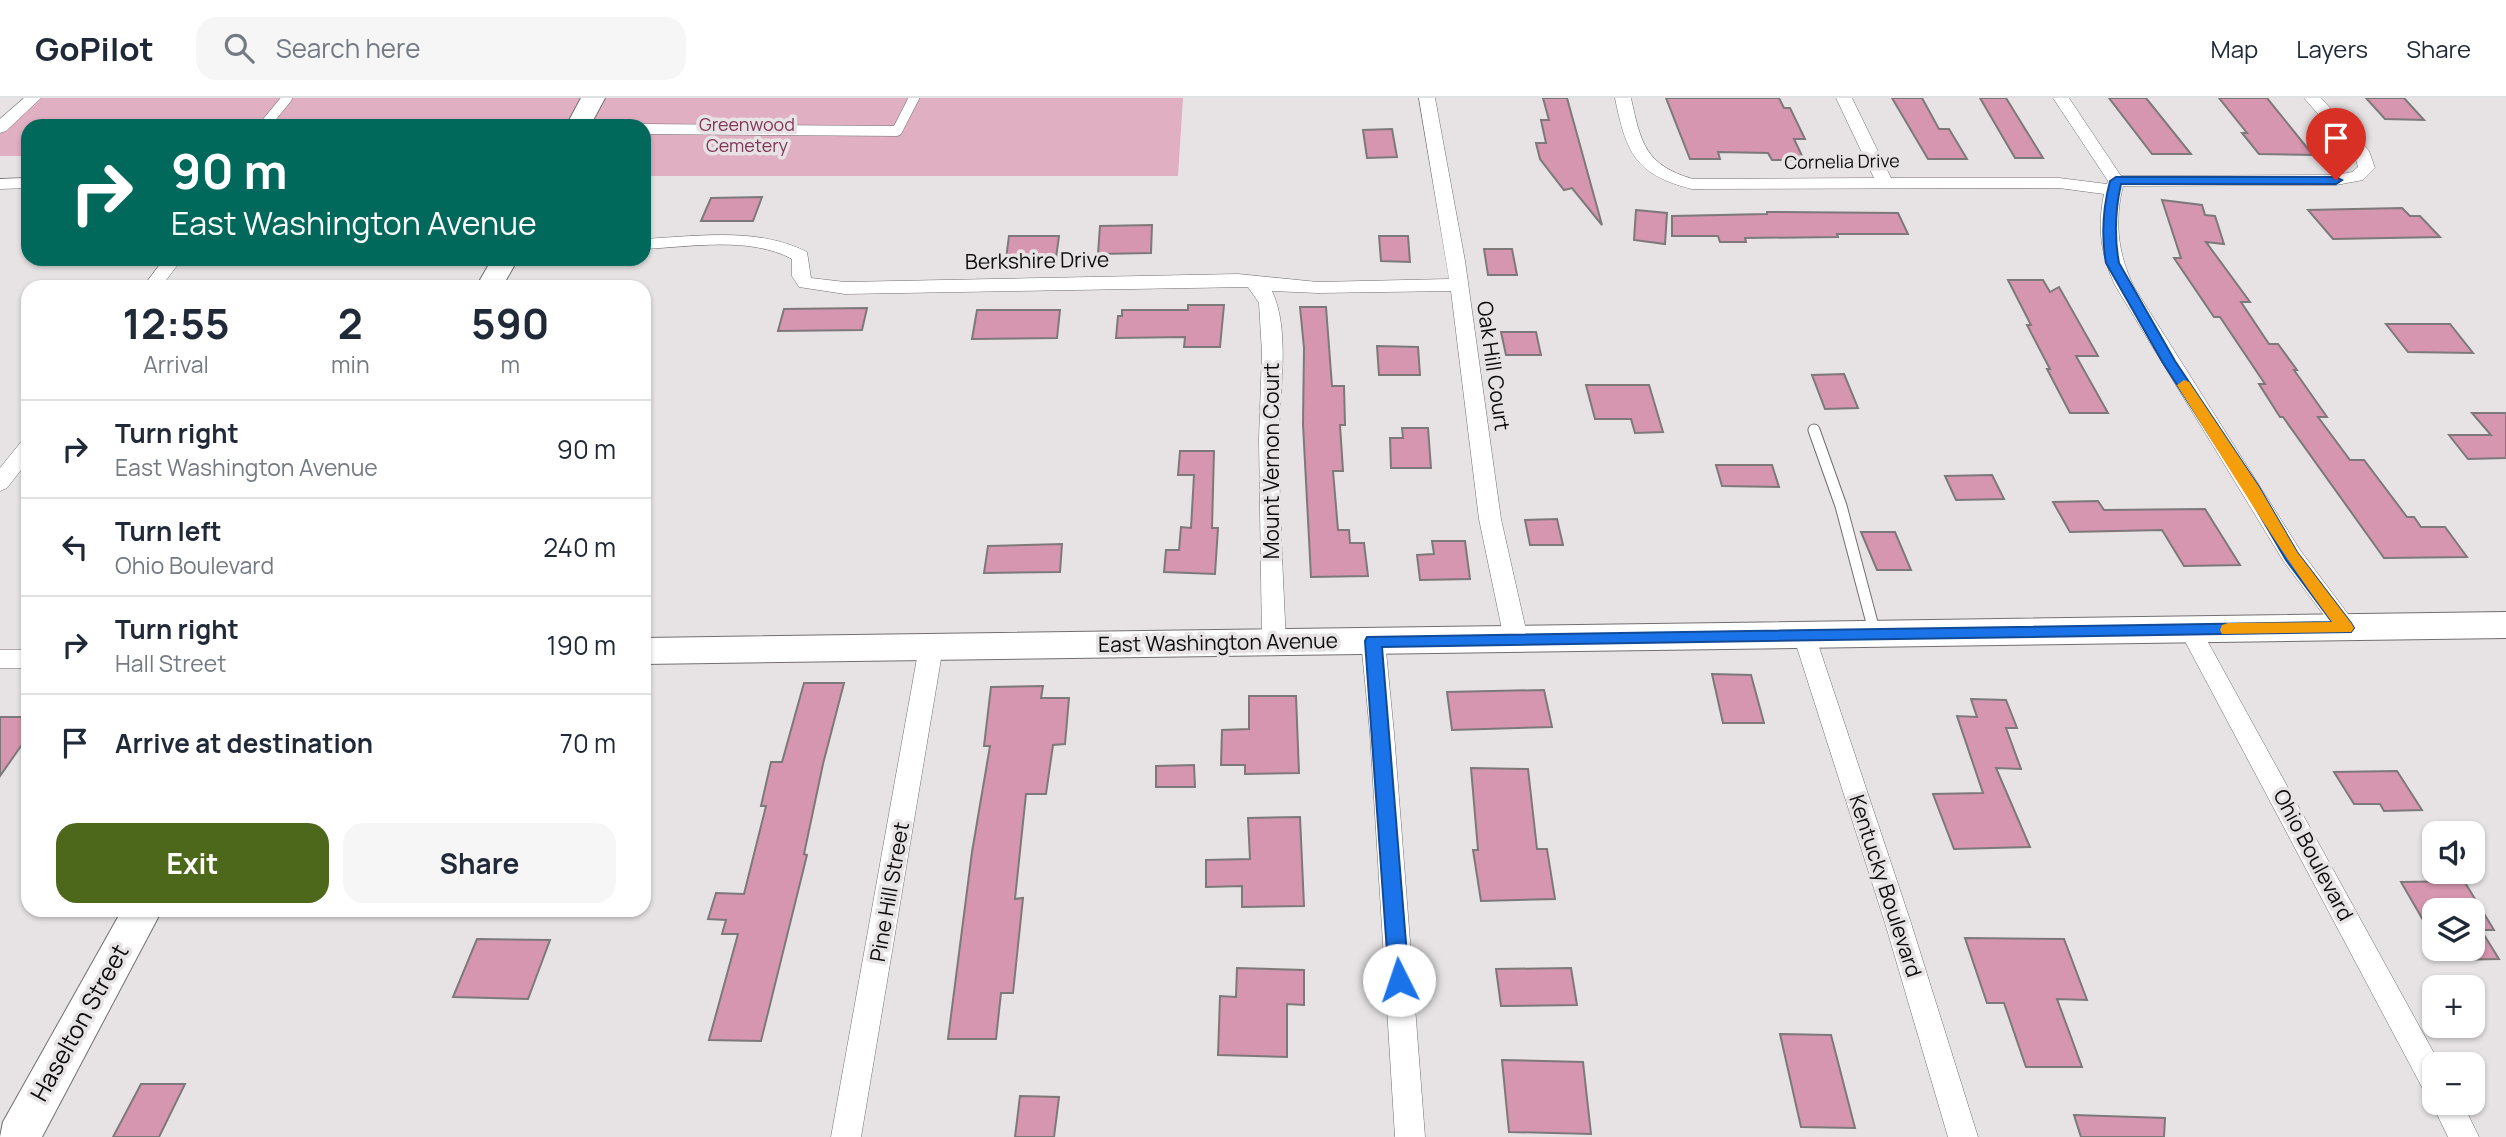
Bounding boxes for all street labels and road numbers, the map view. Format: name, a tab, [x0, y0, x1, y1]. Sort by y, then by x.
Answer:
street label: Cornelia Drive	[1784, 148, 1900, 174]
street label: Berkshire Drive	[965, 245, 1109, 275]
street label: Oak Hill Court	[1471, 299, 1517, 433]
street label: Mount Vernon Court	[1257, 363, 1285, 559]
street label: East Washington Avenue	[1098, 626, 1338, 658]
street label: Ohio Boulevard	[2267, 784, 2360, 925]
street label: Kentucky Boulevard	[1843, 791, 1929, 981]
street label: Pine Hill Street	[863, 820, 915, 964]
street label: Haselton Street	[22, 938, 136, 1107]

